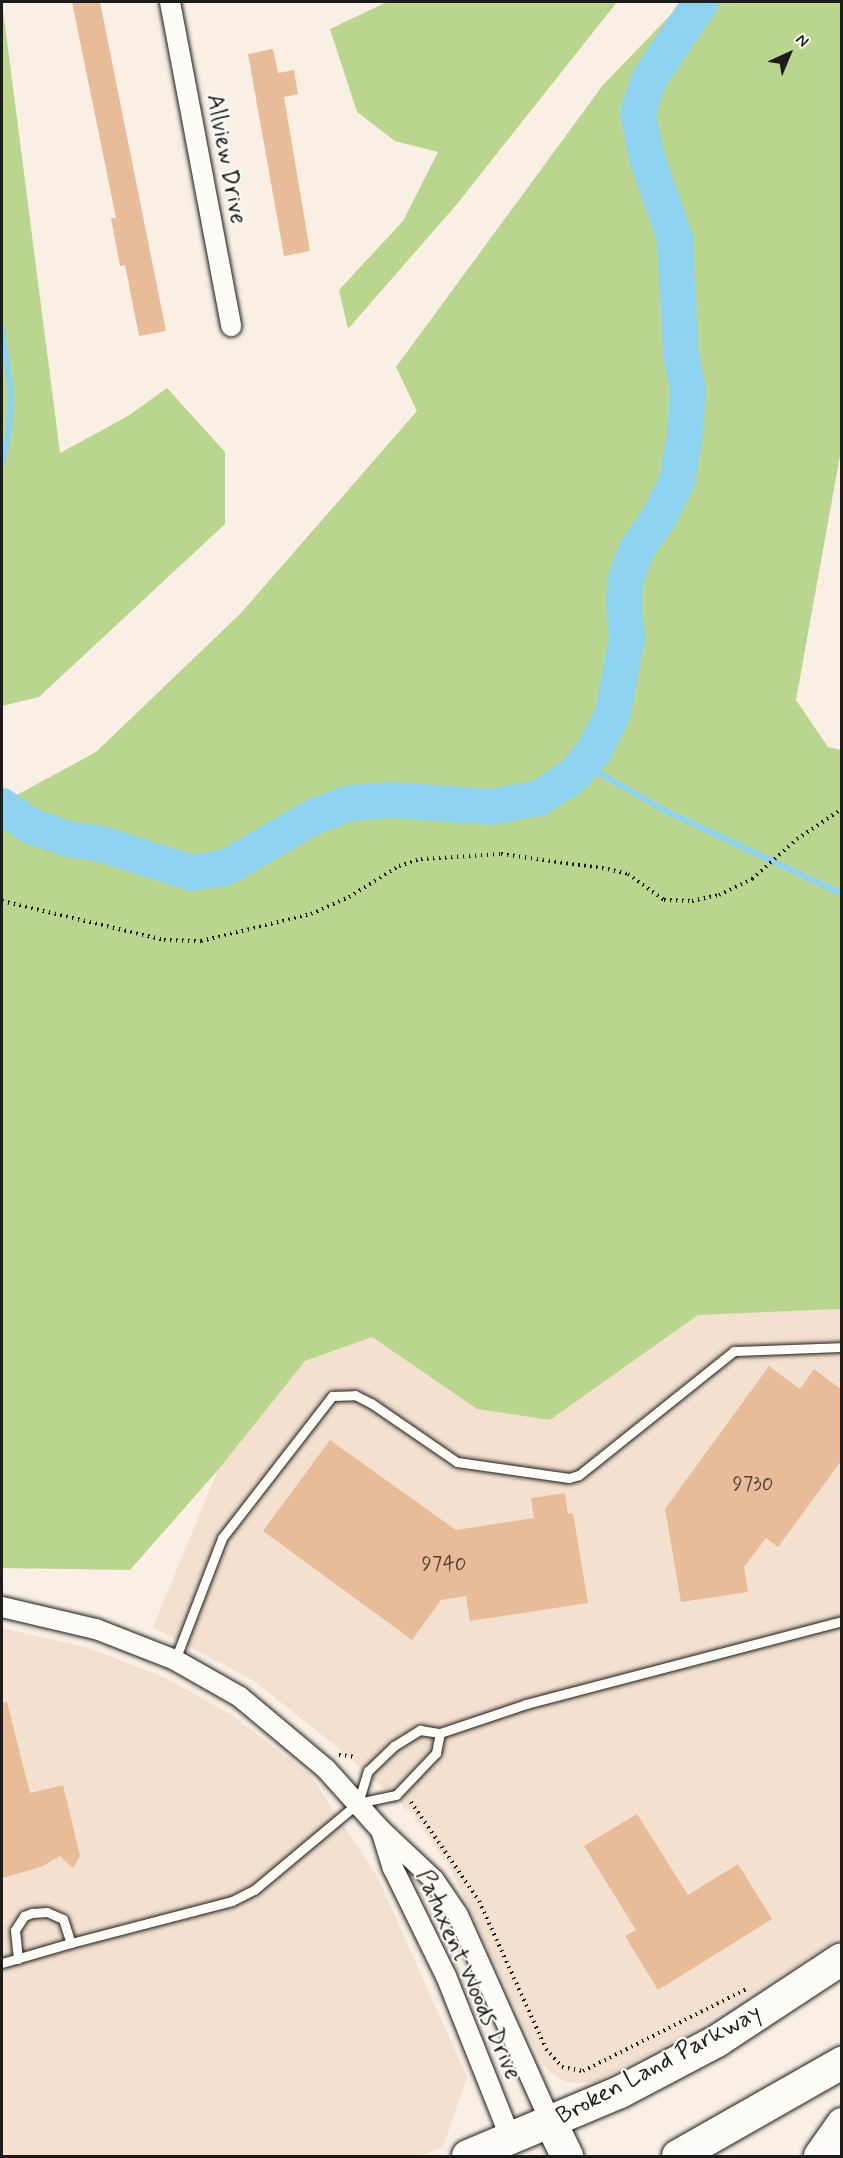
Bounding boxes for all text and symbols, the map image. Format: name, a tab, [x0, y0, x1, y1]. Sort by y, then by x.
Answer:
north arrow	[759, 24, 819, 84]
text: N	[791, 29, 813, 52]
street label: Allview Drive	[199, 92, 253, 226]
house number: 9730	[732, 1471, 774, 1497]
house number: 9740	[422, 1551, 466, 1577]
street label: Patuxent Woods Drive	[409, 1866, 527, 2084]
street label: Broken Land Parkway	[553, 1999, 765, 2131]

